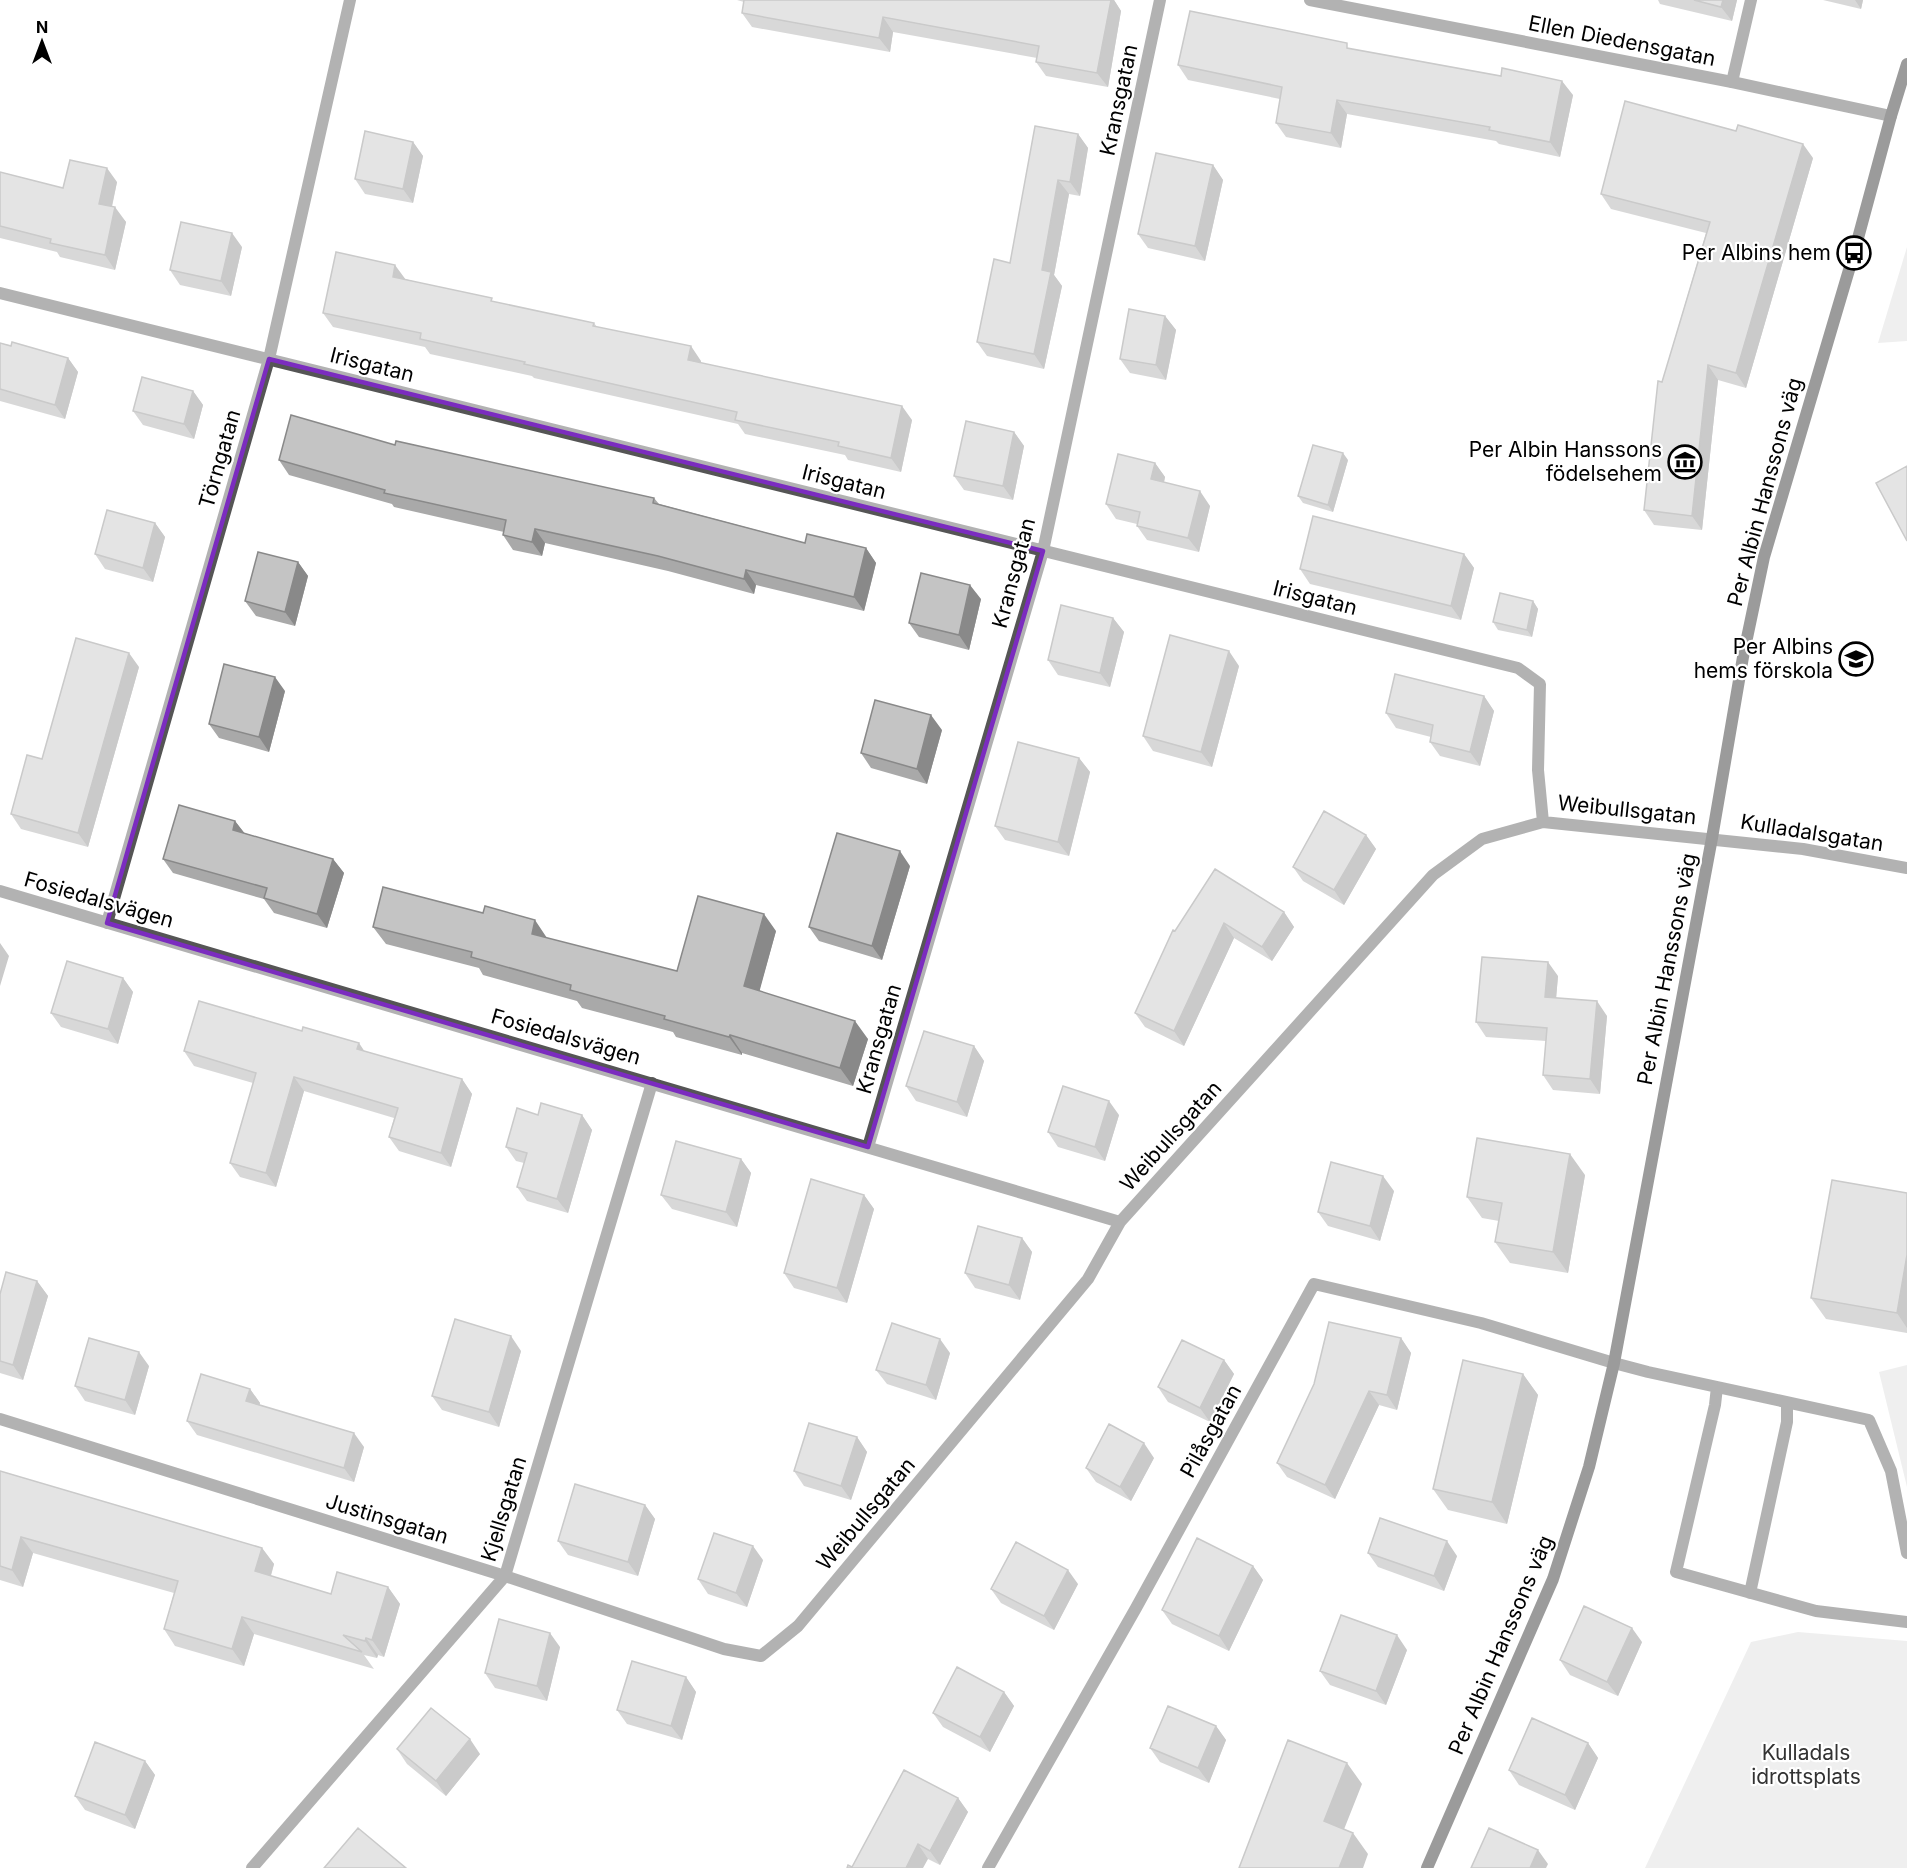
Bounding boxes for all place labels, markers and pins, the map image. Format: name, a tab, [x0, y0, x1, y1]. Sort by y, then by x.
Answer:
bus stop icon: Per Albins hem	[1836, 235, 1872, 271]
place label: Per Albins hem	[1682, 240, 1831, 265]
place label: Per Albin Hanssons födelsehem	[1469, 437, 1662, 486]
museum icon: Per Albin Hanssons födelsehem	[1667, 444, 1703, 480]
place label: Per Albins hems förskola	[1694, 634, 1833, 683]
school or university icon: Per Albins hems förskola	[1838, 641, 1874, 677]

